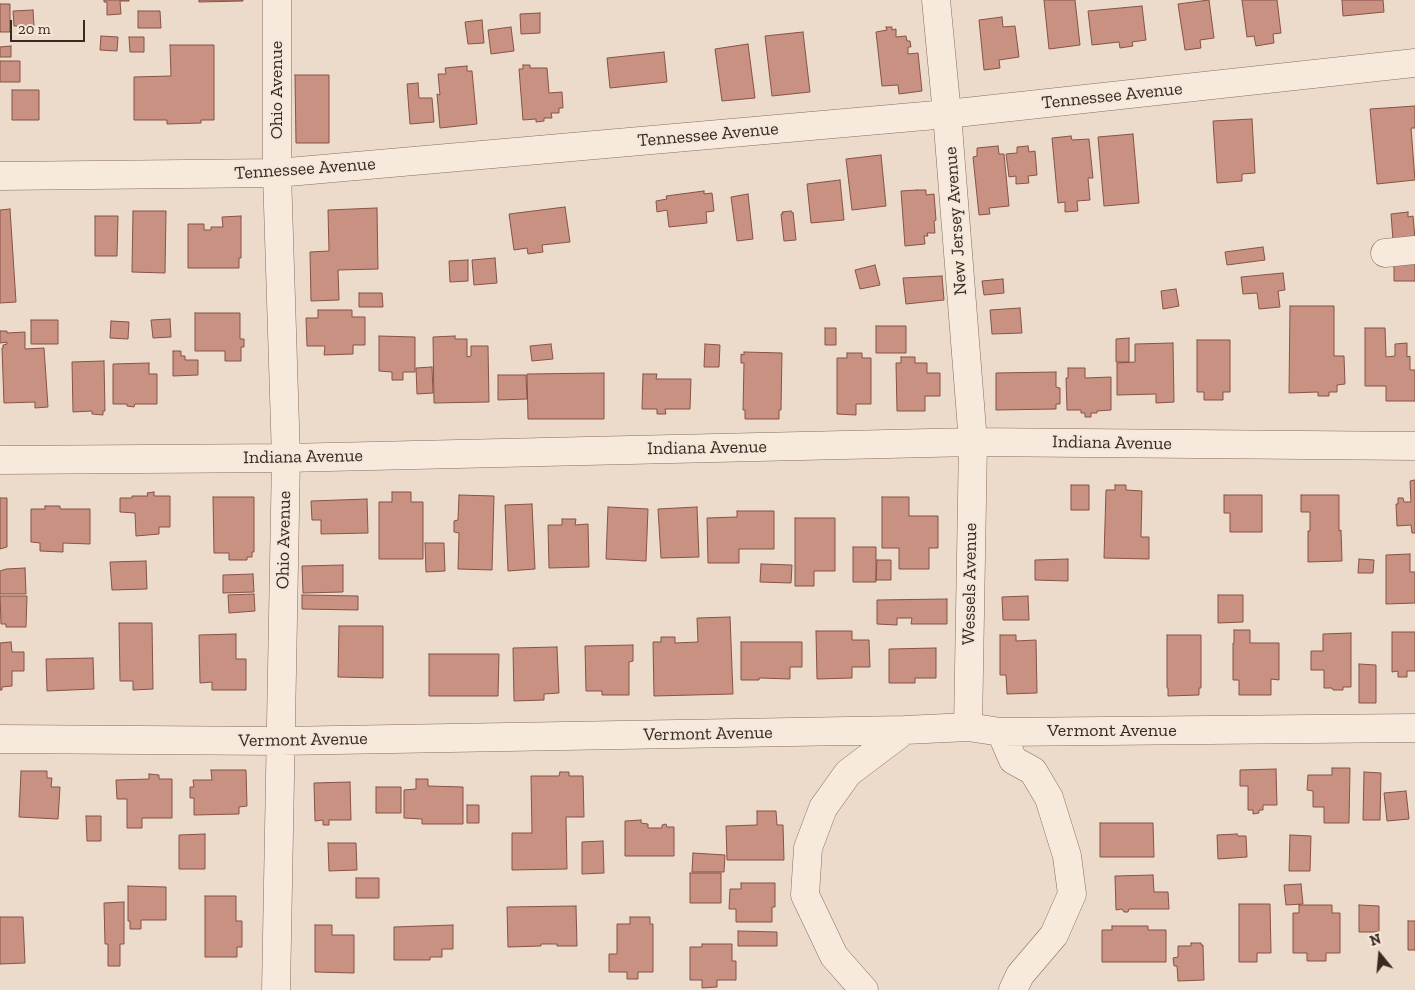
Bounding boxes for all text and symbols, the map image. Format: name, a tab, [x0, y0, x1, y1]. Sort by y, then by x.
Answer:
scale bar	[12, 10, 88, 42]
text: 20 m	[18, 20, 51, 38]
street label: Ohio Avenue	[266, 41, 288, 139]
street label: Tennessee Avenue	[1041, 78, 1183, 114]
street label: Tennessee Avenue	[637, 118, 779, 152]
street label: New Jersey Avenue	[940, 146, 972, 296]
street label: Tennessee Avenue	[234, 153, 376, 185]
street label: Indiana Avenue	[1052, 431, 1172, 455]
street label: Indiana Avenue	[647, 436, 767, 460]
street label: Indiana Avenue	[243, 445, 363, 469]
street label: Ohio Avenue	[272, 491, 296, 589]
street label: Wessels Avenue	[958, 523, 982, 645]
street label: Vermont Avenue	[1047, 720, 1177, 742]
street label: Vermont Avenue	[643, 722, 773, 746]
street label: Vermont Avenue	[238, 728, 368, 752]
north arrow	[1355, 930, 1405, 980]
text: N	[1368, 930, 1383, 950]

